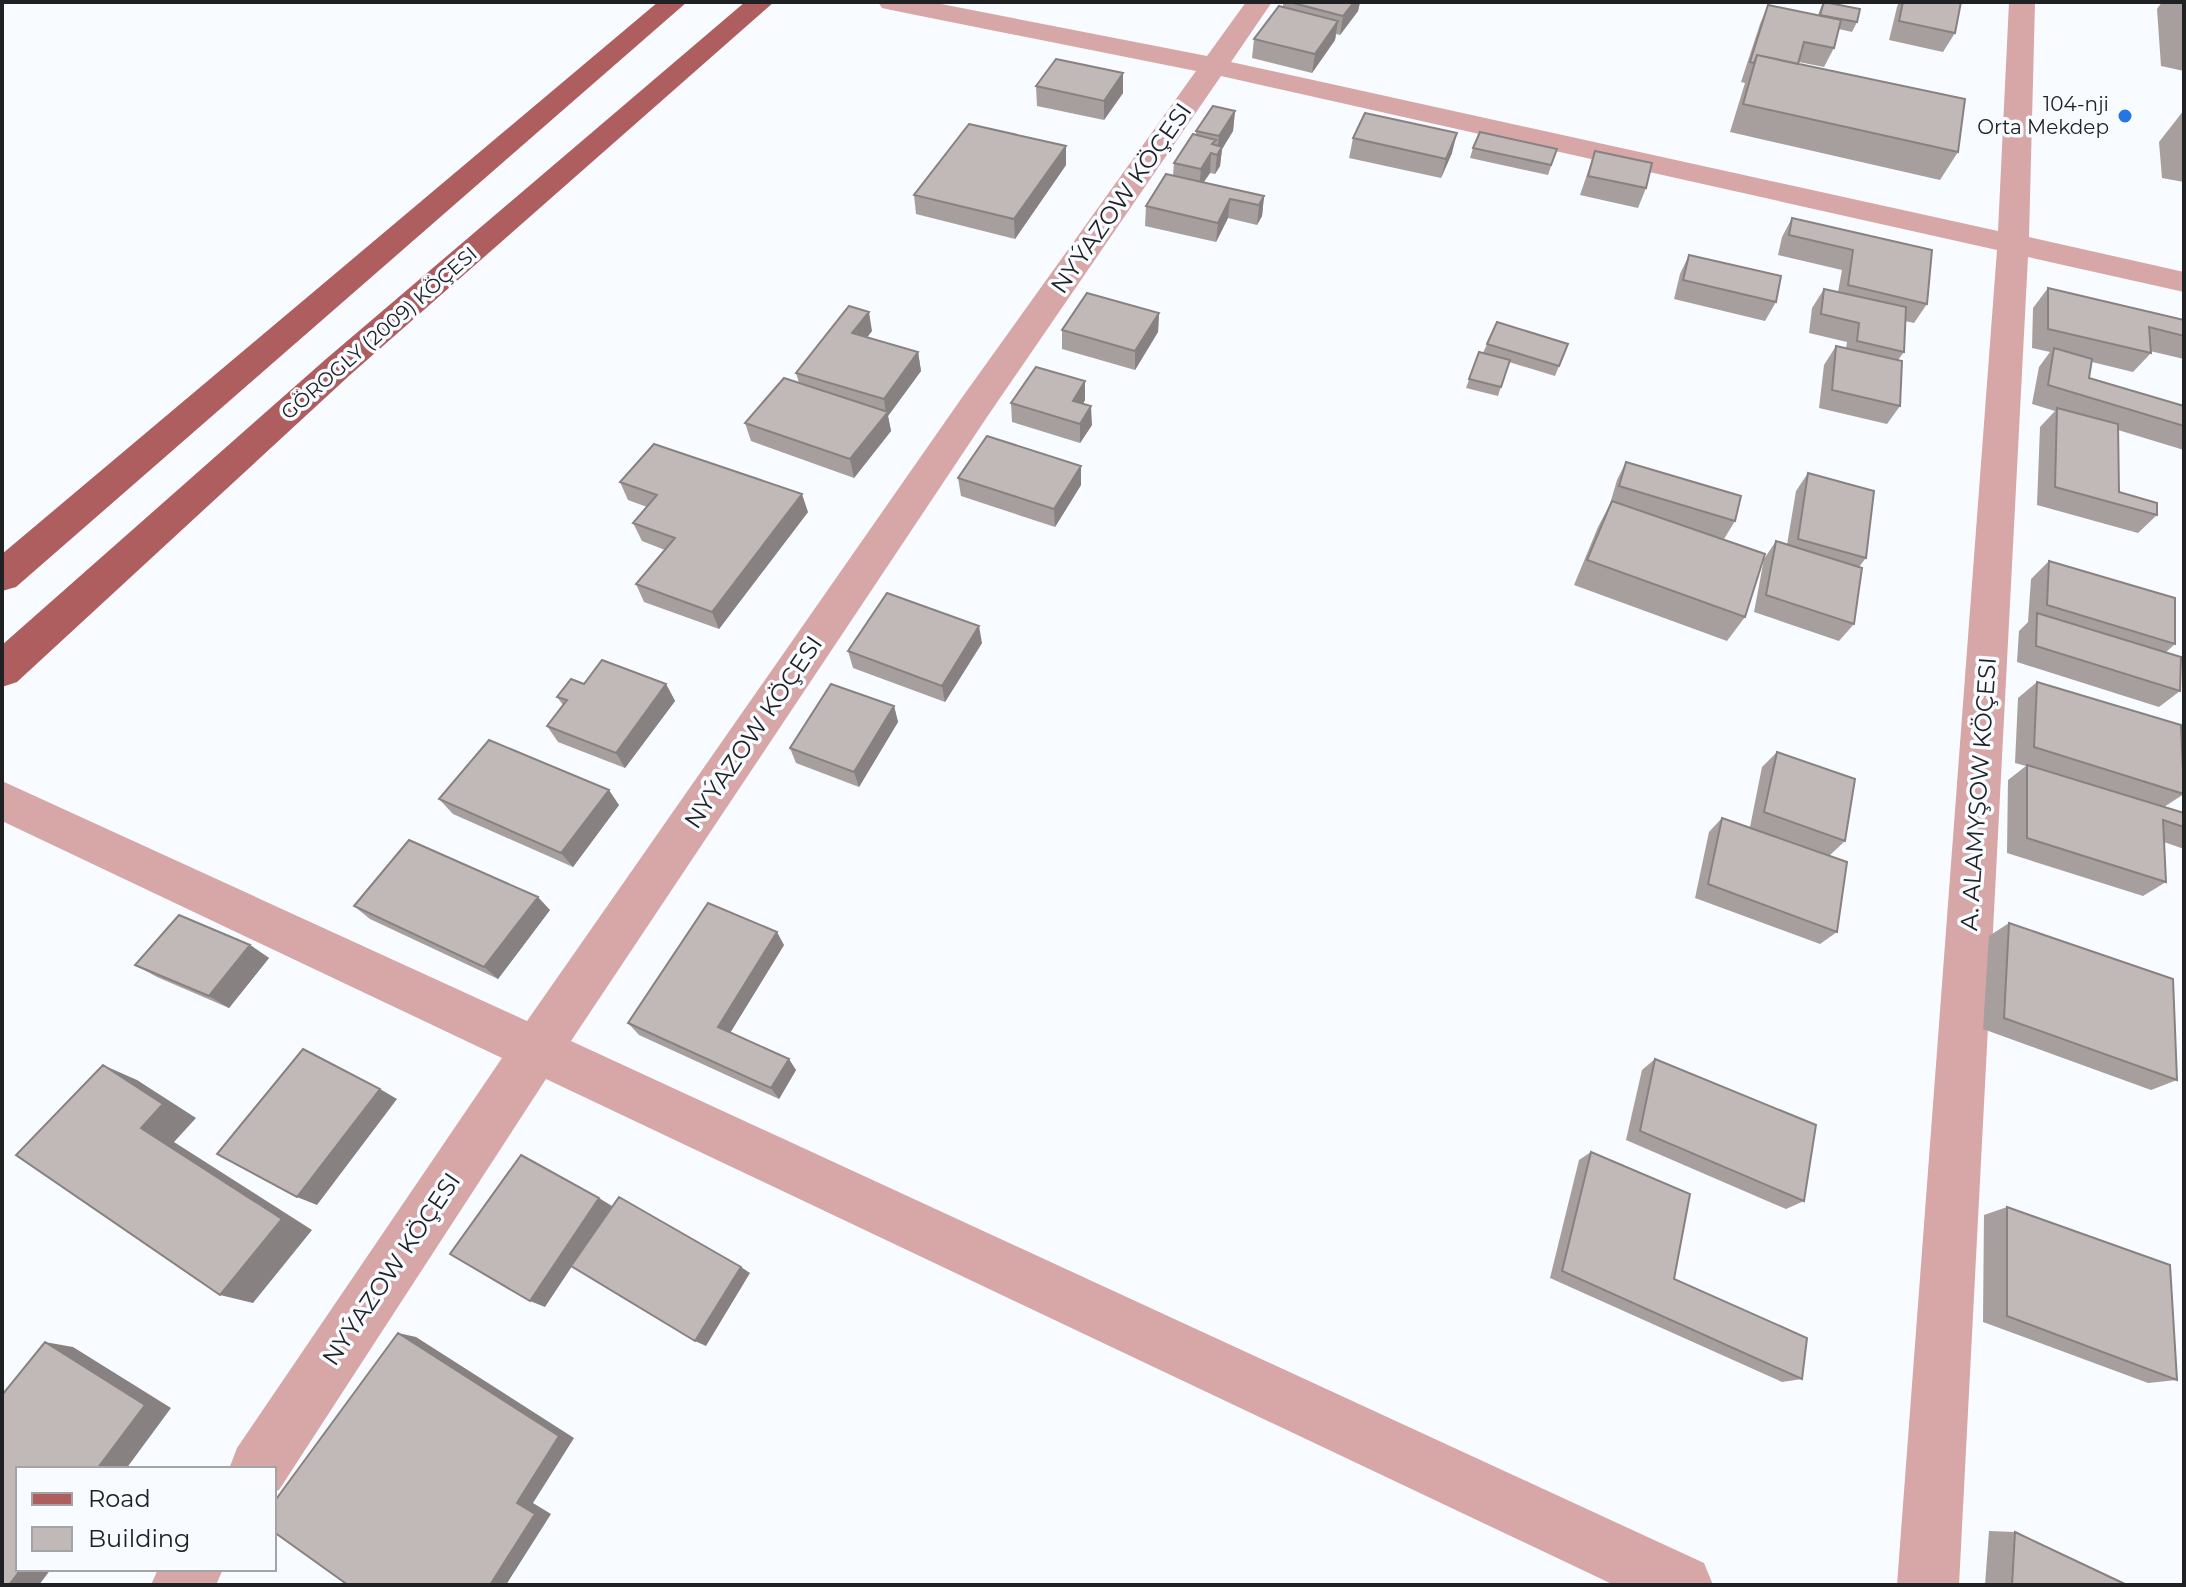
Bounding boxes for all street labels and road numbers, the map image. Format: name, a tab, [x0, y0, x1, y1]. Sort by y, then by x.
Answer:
street label: NYÝAZOW KÖÇESI	[1044, 97, 1198, 299]
street label: GÖROGLY (2009) KÖÇESI	[276, 241, 482, 425]
street label: NYÝAZOW KÖÇESI	[678, 630, 828, 834]
street label: A. ALAMYŞOW KÖÇESI	[1954, 656, 2002, 932]
street label: NYÝAZOW KÖÇESI	[316, 1167, 466, 1371]

